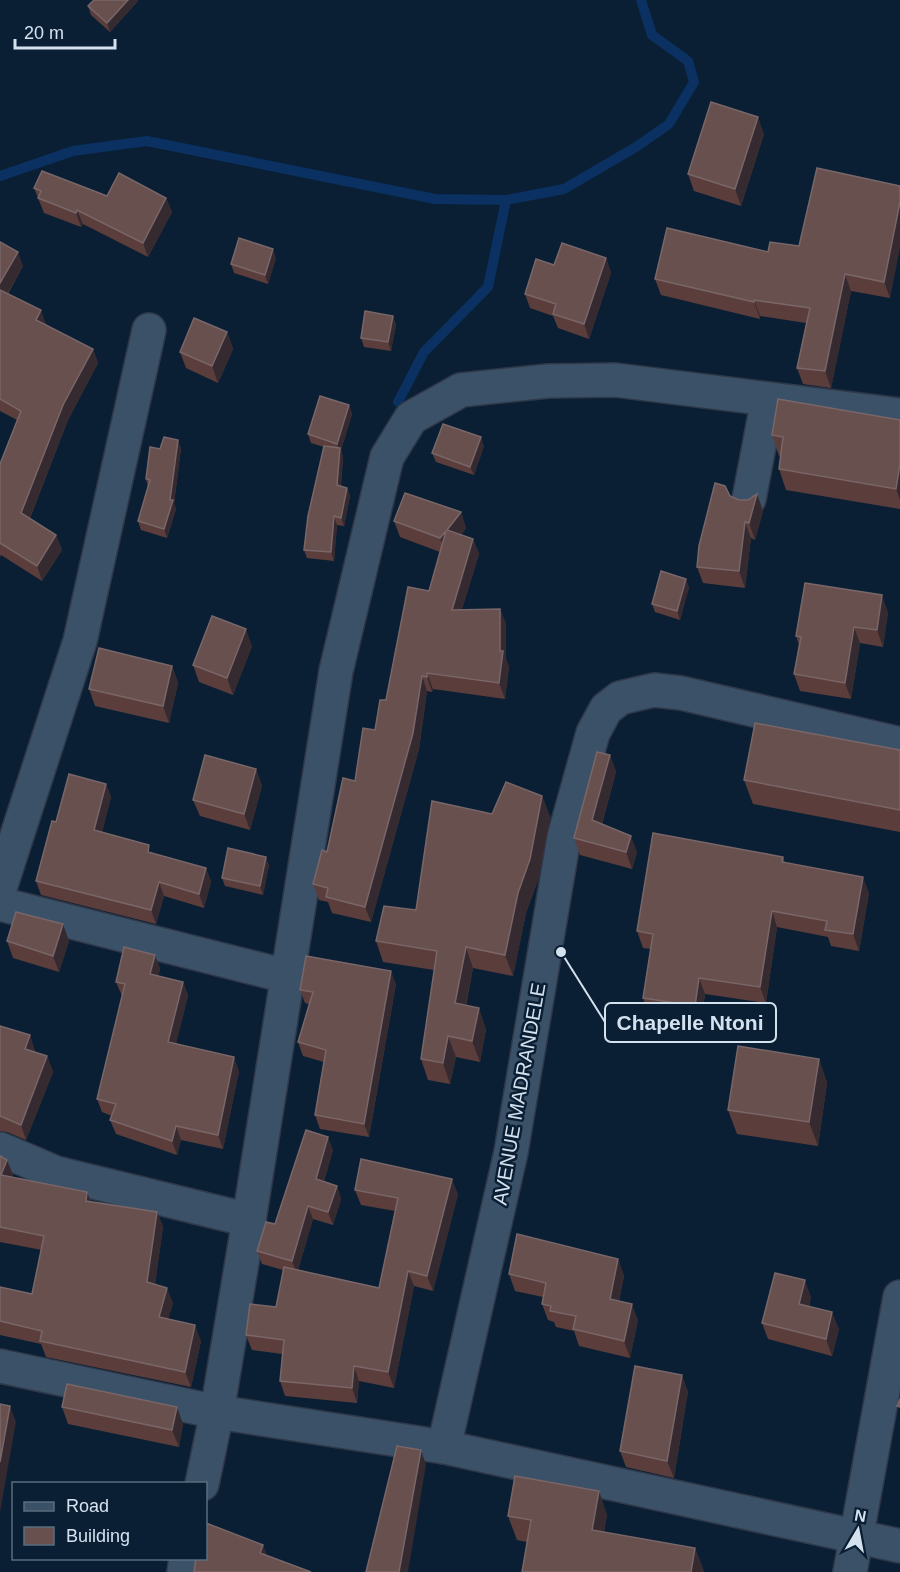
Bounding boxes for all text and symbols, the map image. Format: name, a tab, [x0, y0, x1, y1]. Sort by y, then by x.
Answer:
scale bar	[15, 12, 116, 50]
text: 20 m	[24, 23, 64, 43]
street label: AVENUE MADRANDELE	[489, 981, 549, 1207]
callout: Chapelle Ntoni	[605, 1003, 776, 1042]
text: Chapelle Ntoni	[616, 1011, 764, 1034]
legend	[12, 1482, 207, 1560]
text: Road	[66, 1496, 109, 1516]
north arrow	[828, 1500, 888, 1560]
text: N	[853, 1506, 868, 1525]
text: Building	[66, 1526, 130, 1546]

